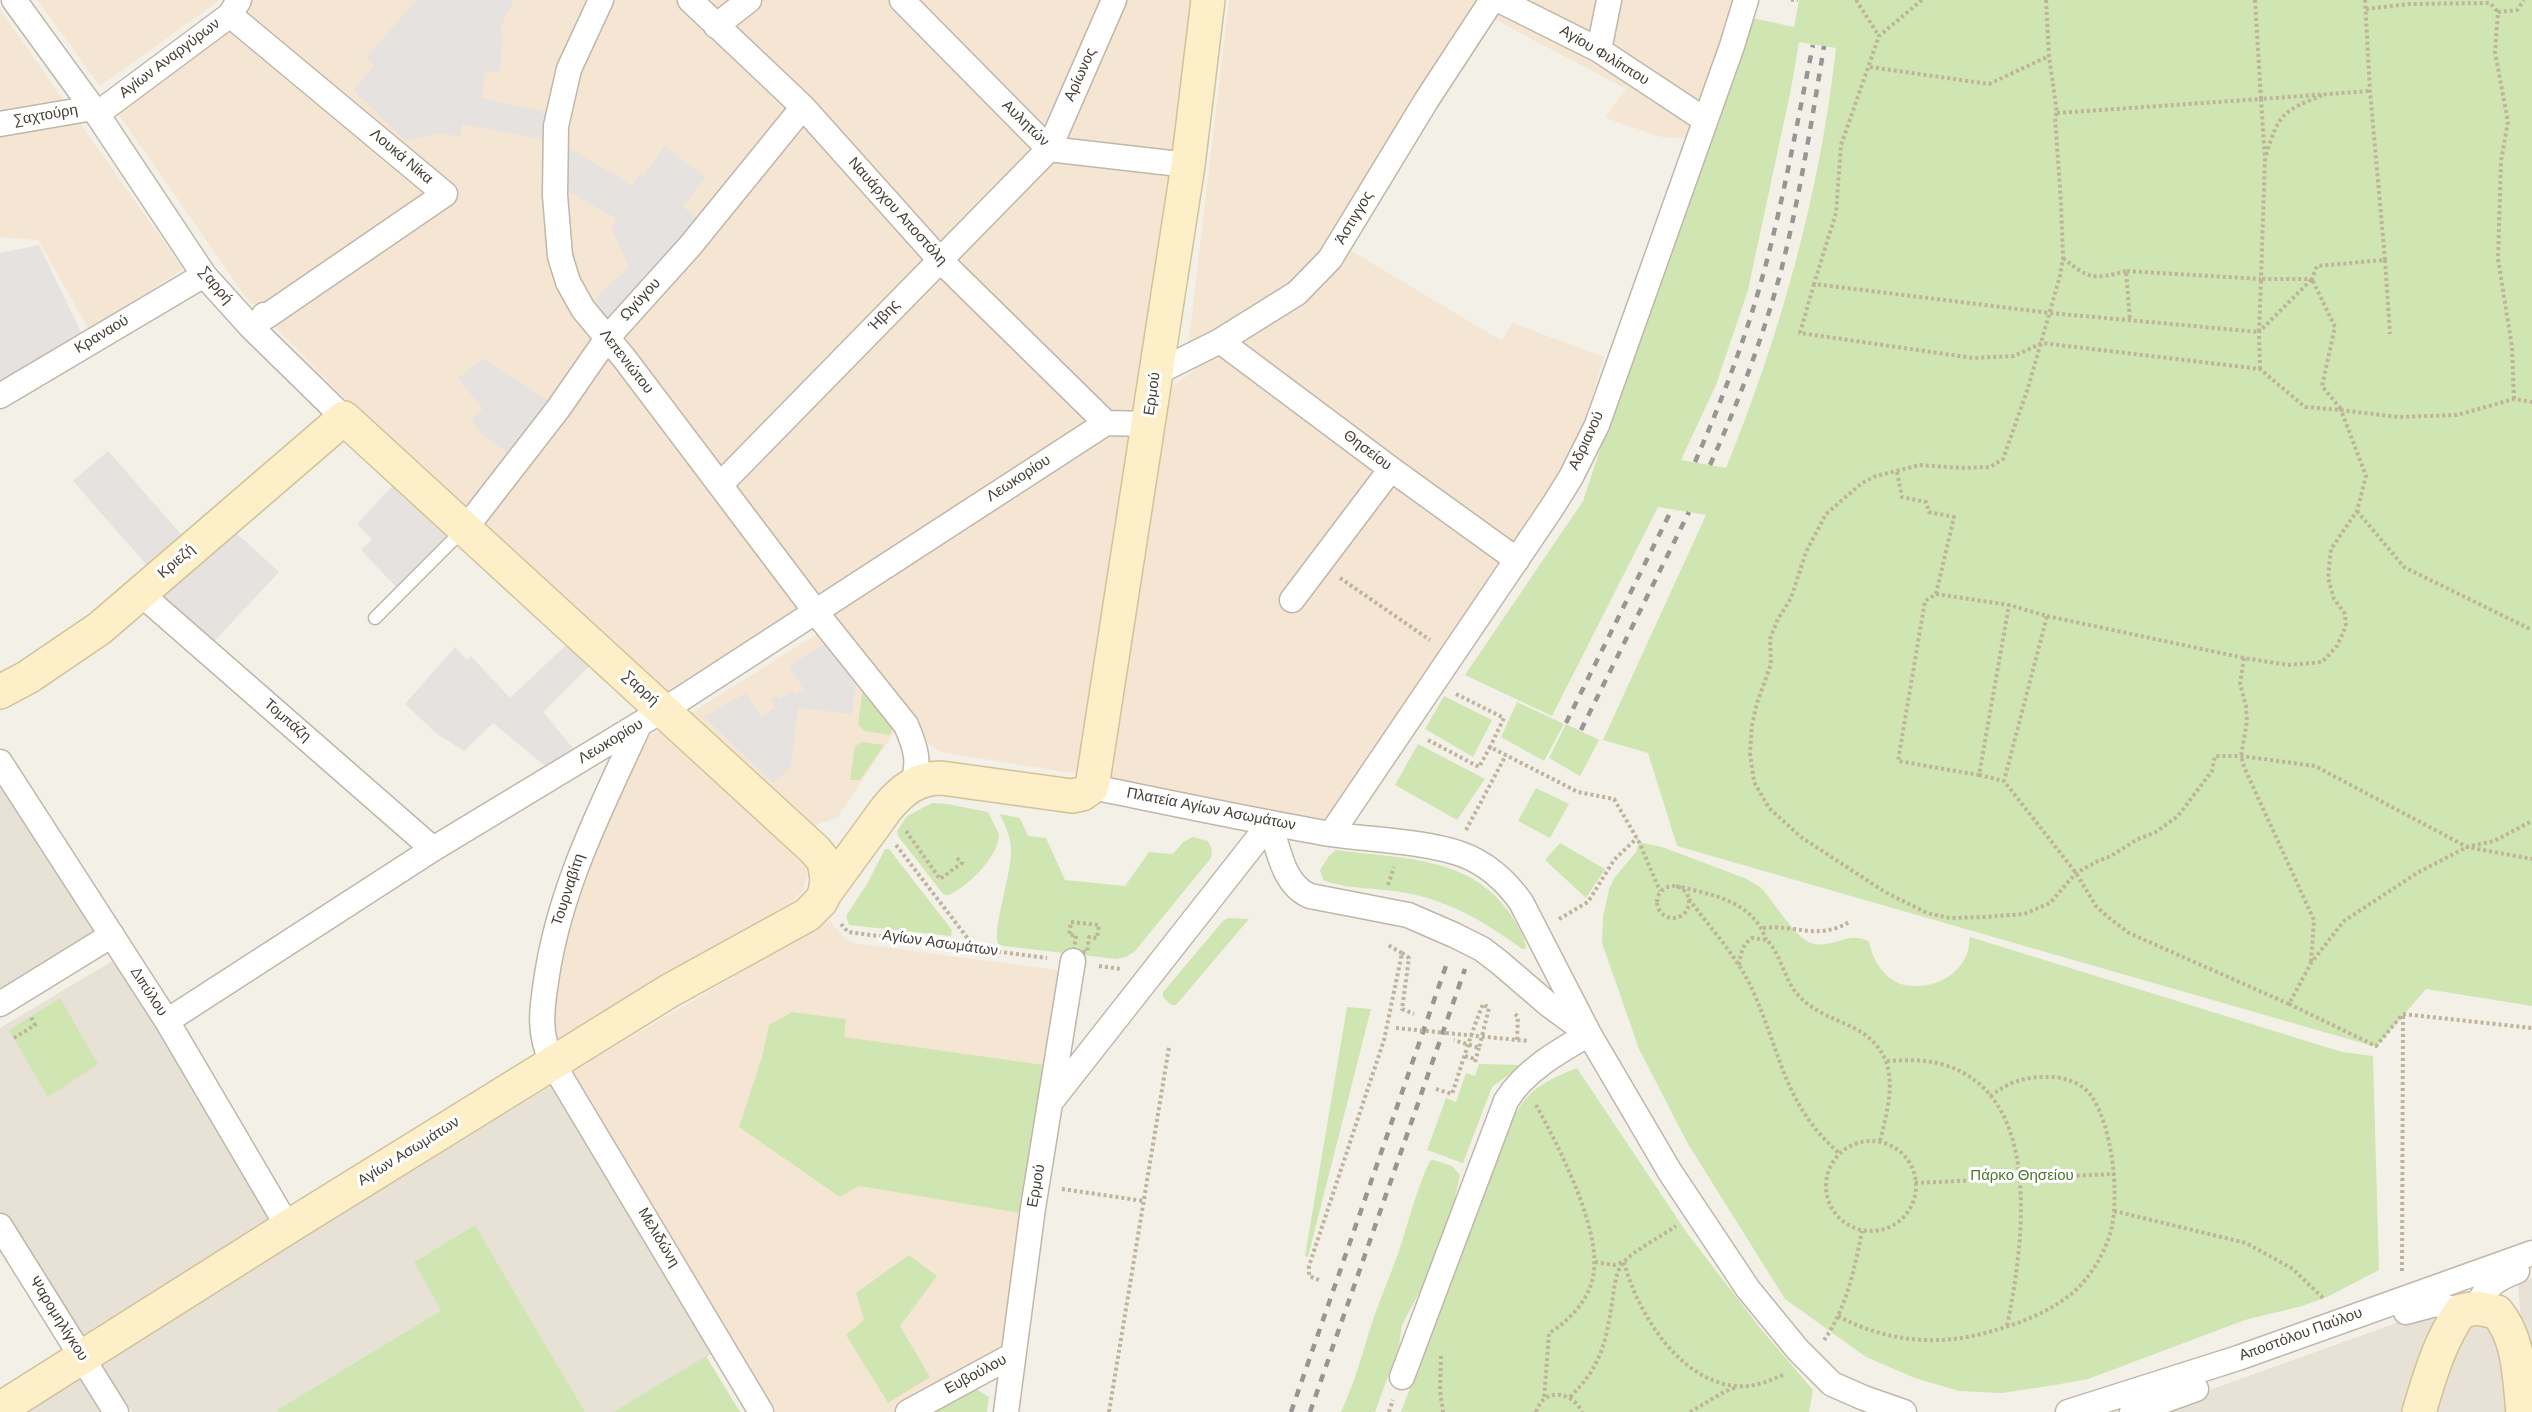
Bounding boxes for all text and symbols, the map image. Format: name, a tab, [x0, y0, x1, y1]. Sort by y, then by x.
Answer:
street label: Αγίων Αναργύρων	[116, 15, 224, 103]
street label: Αγίου Φιλίππου	[1556, 22, 1652, 90]
street label: Αρίωνος	[1061, 45, 1101, 105]
street label: Αυλητών	[998, 97, 1052, 151]
street label: Σαχτούρη	[13, 102, 79, 130]
street label: Λουκά Νίκα	[366, 125, 436, 189]
street label: Ναυάρχου Αποστόλη	[844, 154, 950, 270]
street label: Άστιγγος	[1332, 188, 1378, 248]
street label: Σαρρή	[194, 264, 236, 308]
street label: Ωγύγου	[617, 275, 665, 325]
street label: Ήβης	[866, 297, 904, 335]
street label: Κραναού	[72, 312, 132, 358]
street label: Λεπενιώτου	[595, 326, 657, 398]
street label: Ερμού	[1141, 371, 1165, 417]
street label: Αδριανού	[1566, 409, 1608, 473]
street label: Θησείου	[1339, 427, 1395, 475]
street label: Λεωκορίου	[984, 452, 1054, 506]
street label: Κριεζή	[155, 541, 199, 583]
street label: Σαρρή	[618, 668, 662, 710]
street label: Τομπάζη	[260, 696, 314, 746]
street label: Λεωκορίου	[575, 716, 647, 768]
street label: Πλατεία Αγίων Ασωμάτων	[1125, 785, 1297, 835]
street label: Τουρναβίτη	[549, 852, 589, 928]
street label: Αγίων Ασωμάτων	[881, 927, 999, 961]
street label: Διπύλου	[125, 964, 171, 1020]
street label: Αγίων Ασωμάτων	[355, 1113, 463, 1191]
street label: Ερμού	[1024, 1163, 1050, 1209]
park label: Πάρκο Θησείου	[1970, 1167, 2074, 1185]
street label: Μελιδώνη	[633, 1205, 683, 1271]
street label: Ψαρομηλίγκου	[25, 1273, 91, 1365]
street label: Αποστόλου Παύλου	[2237, 1304, 2365, 1366]
street label: Ευβούλου	[942, 1351, 1010, 1399]

